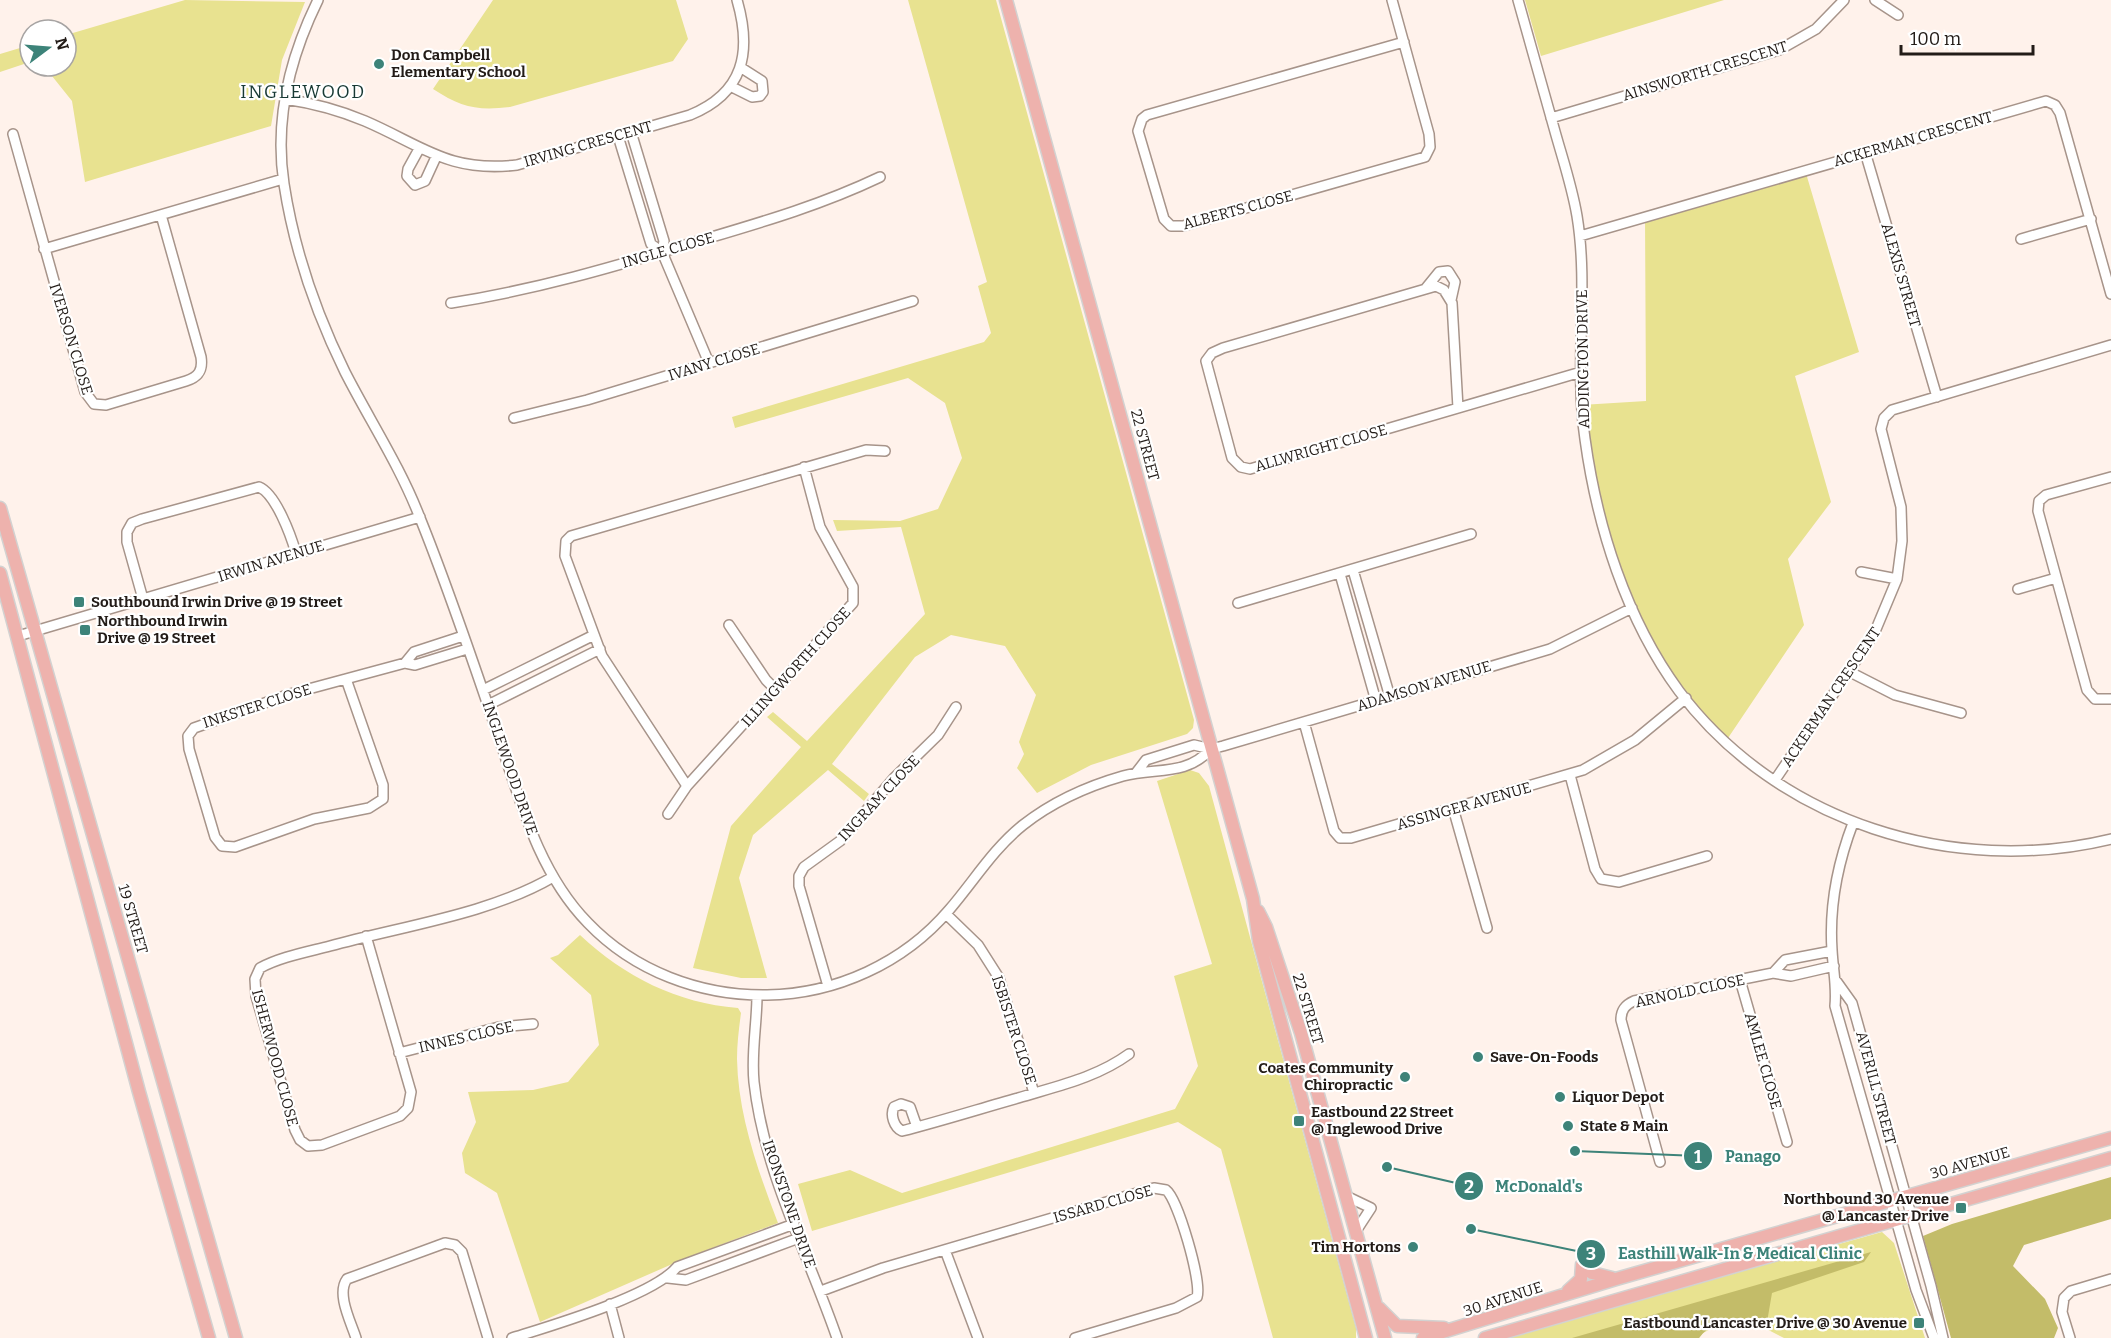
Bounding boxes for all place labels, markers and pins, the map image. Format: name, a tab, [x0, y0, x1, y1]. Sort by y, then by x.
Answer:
place label: Don Campbell Elementary School	[391, 46, 526, 81]
marker: Don Campbell Elementary School	[372, 57, 386, 71]
place label: Southbound Irwin Drive @ 19 Street	[91, 593, 343, 611]
marker: Southbound Irwin Drive @ 19 Street	[72, 595, 86, 609]
place label: Northbound Irwin Drive @ 19 Street	[97, 612, 228, 647]
marker: Northbound Irwin Drive @ 19 Street	[78, 623, 92, 637]
place label: Save-On-Foods	[1490, 1048, 1598, 1066]
marker: Save-On-Foods	[1471, 1050, 1485, 1064]
place label: Coates Community Chiropractic	[1258, 1059, 1394, 1094]
marker: Coates Community Chiropractic	[1398, 1070, 1412, 1084]
place label: Liquor Depot	[1572, 1088, 1664, 1106]
marker: Liquor Depot	[1553, 1090, 1567, 1104]
place label: Eastbound 22 Street @ Inglewood Drive	[1311, 1103, 1454, 1138]
marker: Eastbound 22 Street @ Inglewood Drive	[1292, 1114, 1306, 1128]
place label: State & Main	[1580, 1117, 1669, 1135]
marker: State & Main	[1561, 1119, 1575, 1133]
callout: Panago	[1683, 1139, 1793, 1173]
callout: McDonald's	[1454, 1169, 1595, 1203]
place label: Northbound 30 Avenue @ Lancaster Drive	[1784, 1190, 1949, 1225]
marker: Northbound 30 Avenue @ Lancaster Drive	[1954, 1201, 1968, 1215]
callout: Easthill Walk-In & Medical Clinic	[1576, 1237, 1874, 1271]
place label: Tim Hortons	[1311, 1238, 1401, 1256]
marker: Tim Hortons	[1406, 1240, 1420, 1254]
place label: Eastbound Lancaster Drive @ 30 Avenue	[1624, 1314, 1907, 1332]
marker: Eastbound Lancaster Drive @ 30 Avenue	[1912, 1316, 1926, 1330]

